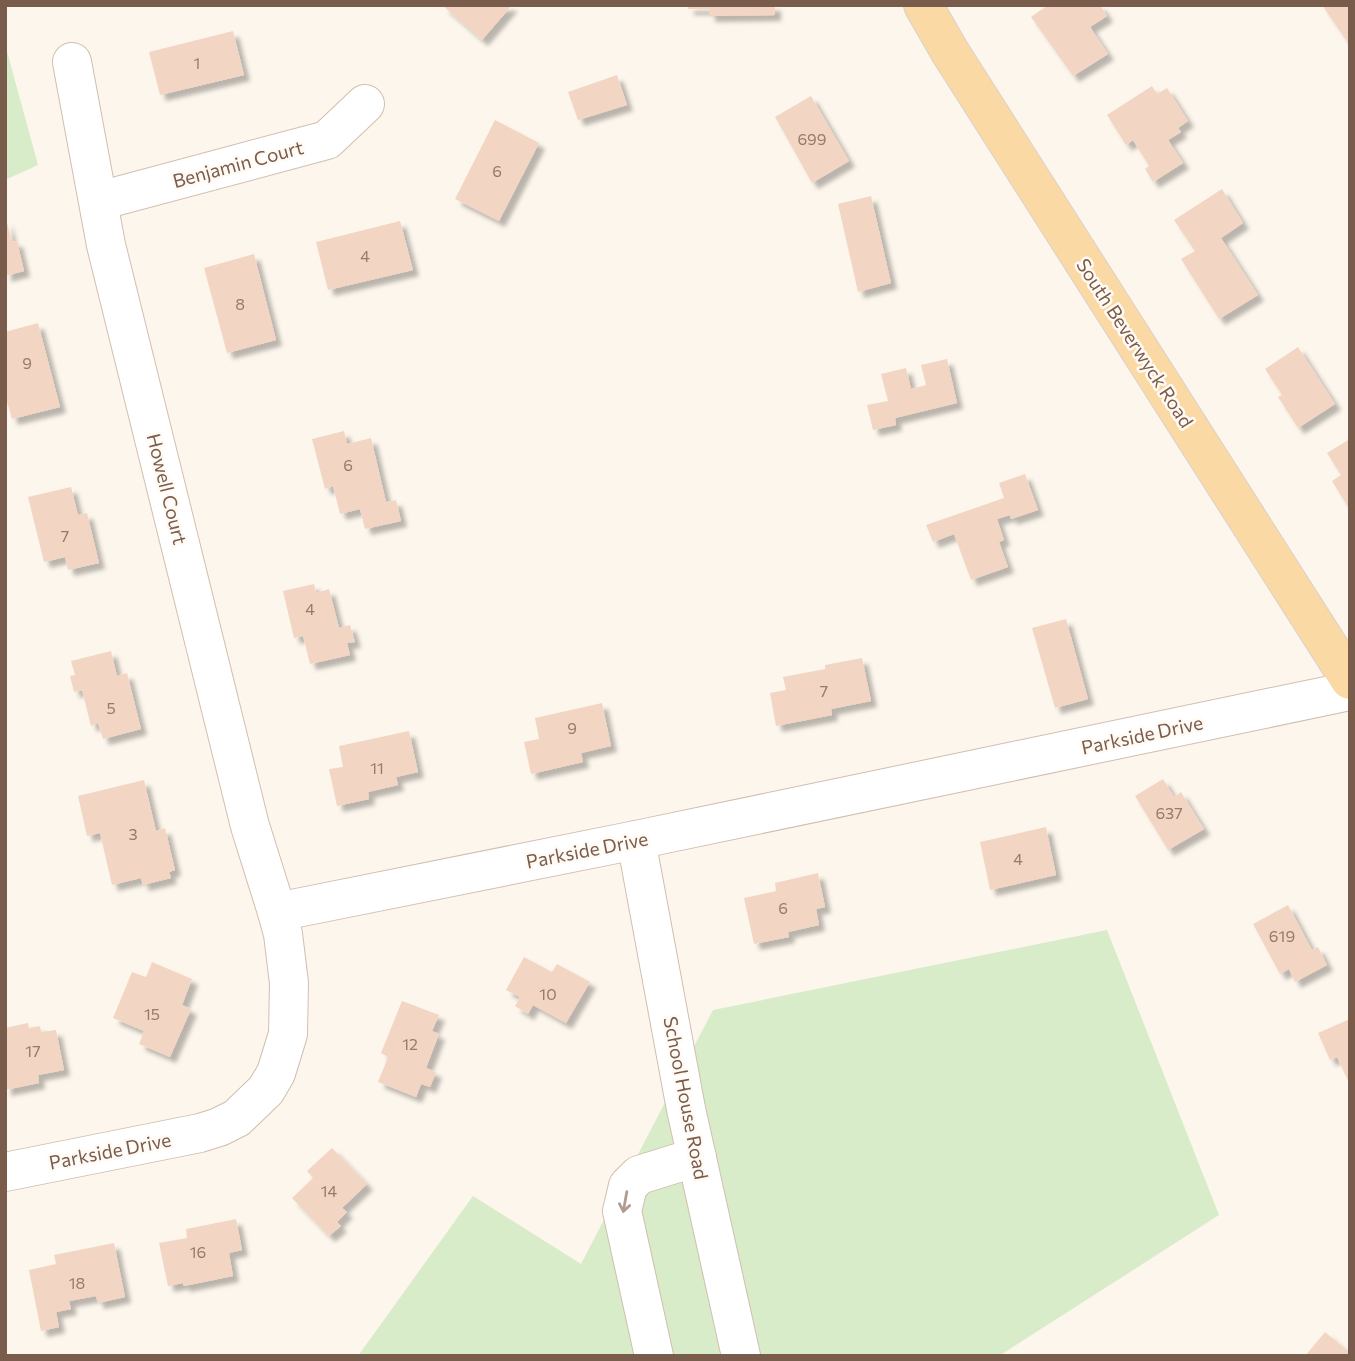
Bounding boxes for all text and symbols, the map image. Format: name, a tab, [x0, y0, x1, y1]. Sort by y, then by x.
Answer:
house number: 1	[194, 53, 200, 72]
house number: 699	[798, 129, 826, 148]
street label: Benjamin Court	[170, 135, 306, 192]
house number: 6	[492, 161, 502, 180]
house number: 4	[360, 246, 370, 265]
street label: South Beverwyck Road	[1072, 254, 1199, 432]
house number: 8	[235, 294, 245, 313]
house number: 9	[22, 353, 32, 372]
street label: Howell Court	[143, 431, 192, 547]
house number: 6	[343, 455, 353, 474]
house number: 7	[61, 526, 69, 545]
house number: 4	[305, 599, 315, 618]
house number: 7	[820, 681, 828, 700]
house number: 5	[106, 698, 116, 717]
street label: Parkside Drive	[1079, 710, 1205, 759]
house number: 9	[567, 718, 577, 737]
house number: 11	[370, 758, 384, 777]
house number: 637	[1155, 803, 1183, 822]
house number: 3	[128, 824, 138, 843]
street label: Parkside Drive	[524, 826, 650, 873]
house number: 4	[1013, 849, 1023, 868]
house number: 6	[778, 898, 788, 917]
house number: 619	[1269, 926, 1295, 945]
house number: 10	[539, 984, 557, 1003]
house number: 15	[144, 1004, 160, 1023]
street label: School House Road	[659, 1014, 714, 1181]
house number: 12	[402, 1034, 418, 1053]
house number: 17	[25, 1041, 41, 1060]
street label: Parkside Drive	[47, 1127, 173, 1174]
house number: 14	[321, 1181, 338, 1200]
one-way arrow	[617, 1190, 631, 1213]
house number: 16	[190, 1242, 206, 1261]
house number: 18	[69, 1273, 85, 1292]

